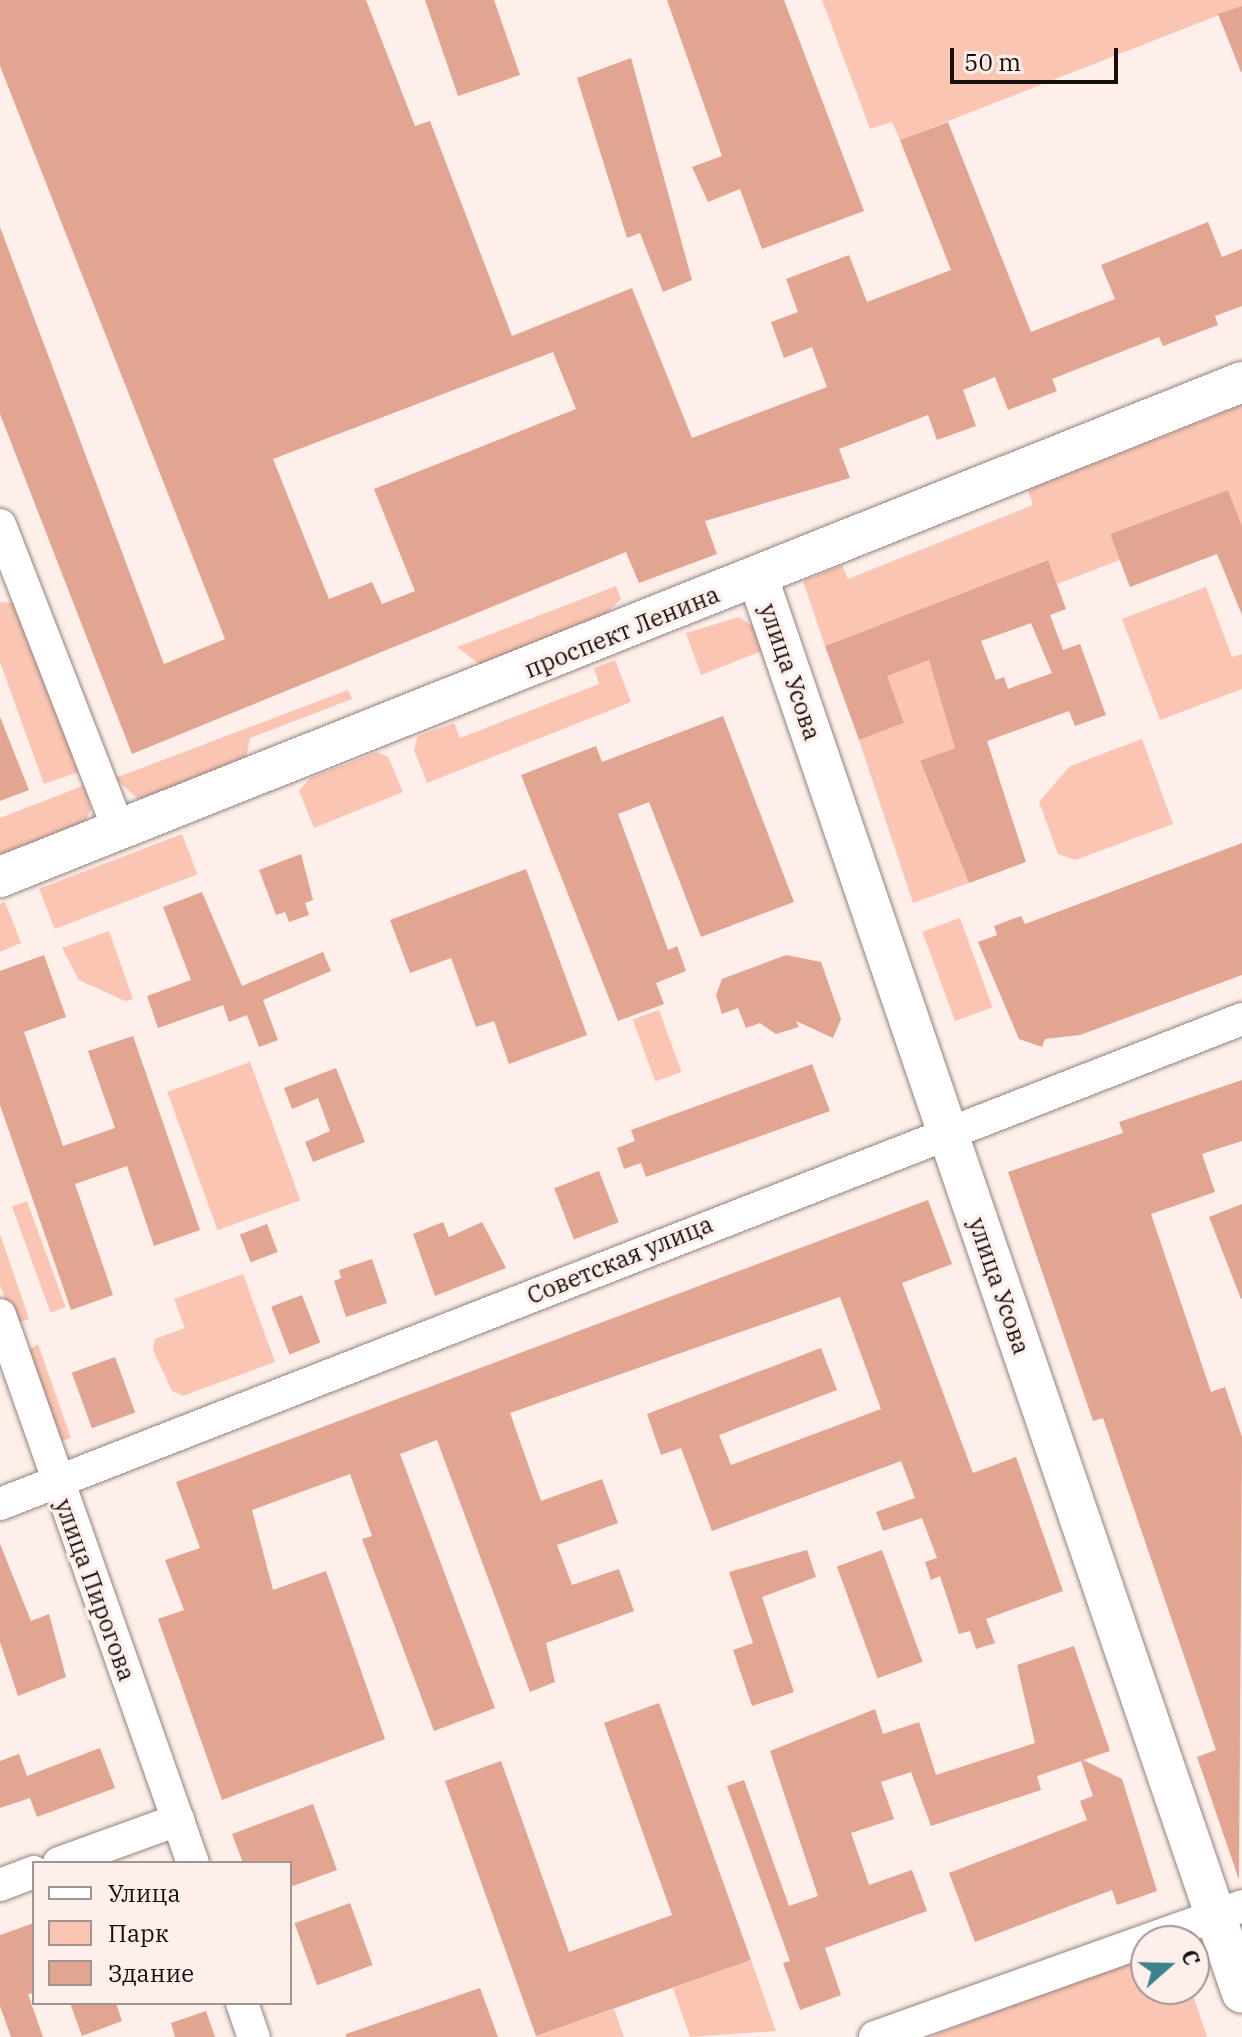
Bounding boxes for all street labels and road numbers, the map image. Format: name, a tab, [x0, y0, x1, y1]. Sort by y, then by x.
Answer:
street label: проспект Ленина	[520, 580, 724, 684]
street label: улица Усова	[753, 600, 827, 744]
street label: Советская улица	[523, 1210, 717, 1310]
street label: улица Усова	[962, 1214, 1036, 1358]
street label: улица Пирогова	[49, 1495, 141, 1685]

